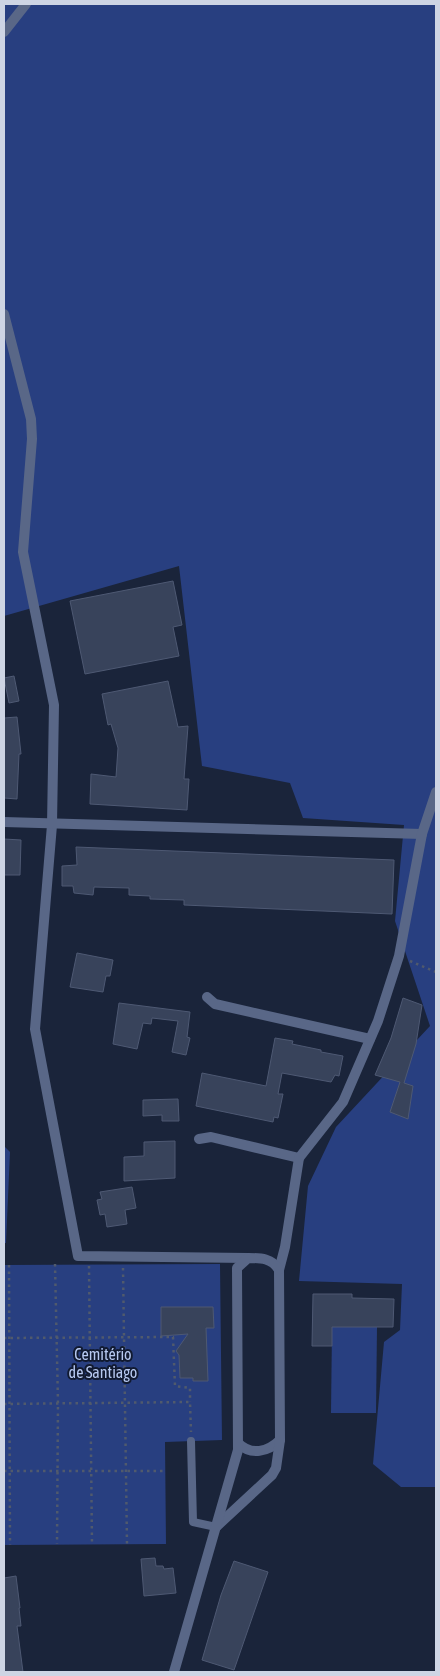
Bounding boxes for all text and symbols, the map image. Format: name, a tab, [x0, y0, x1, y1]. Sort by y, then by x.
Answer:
park label: Cemitério de Santiago	[69, 1345, 137, 1382]

